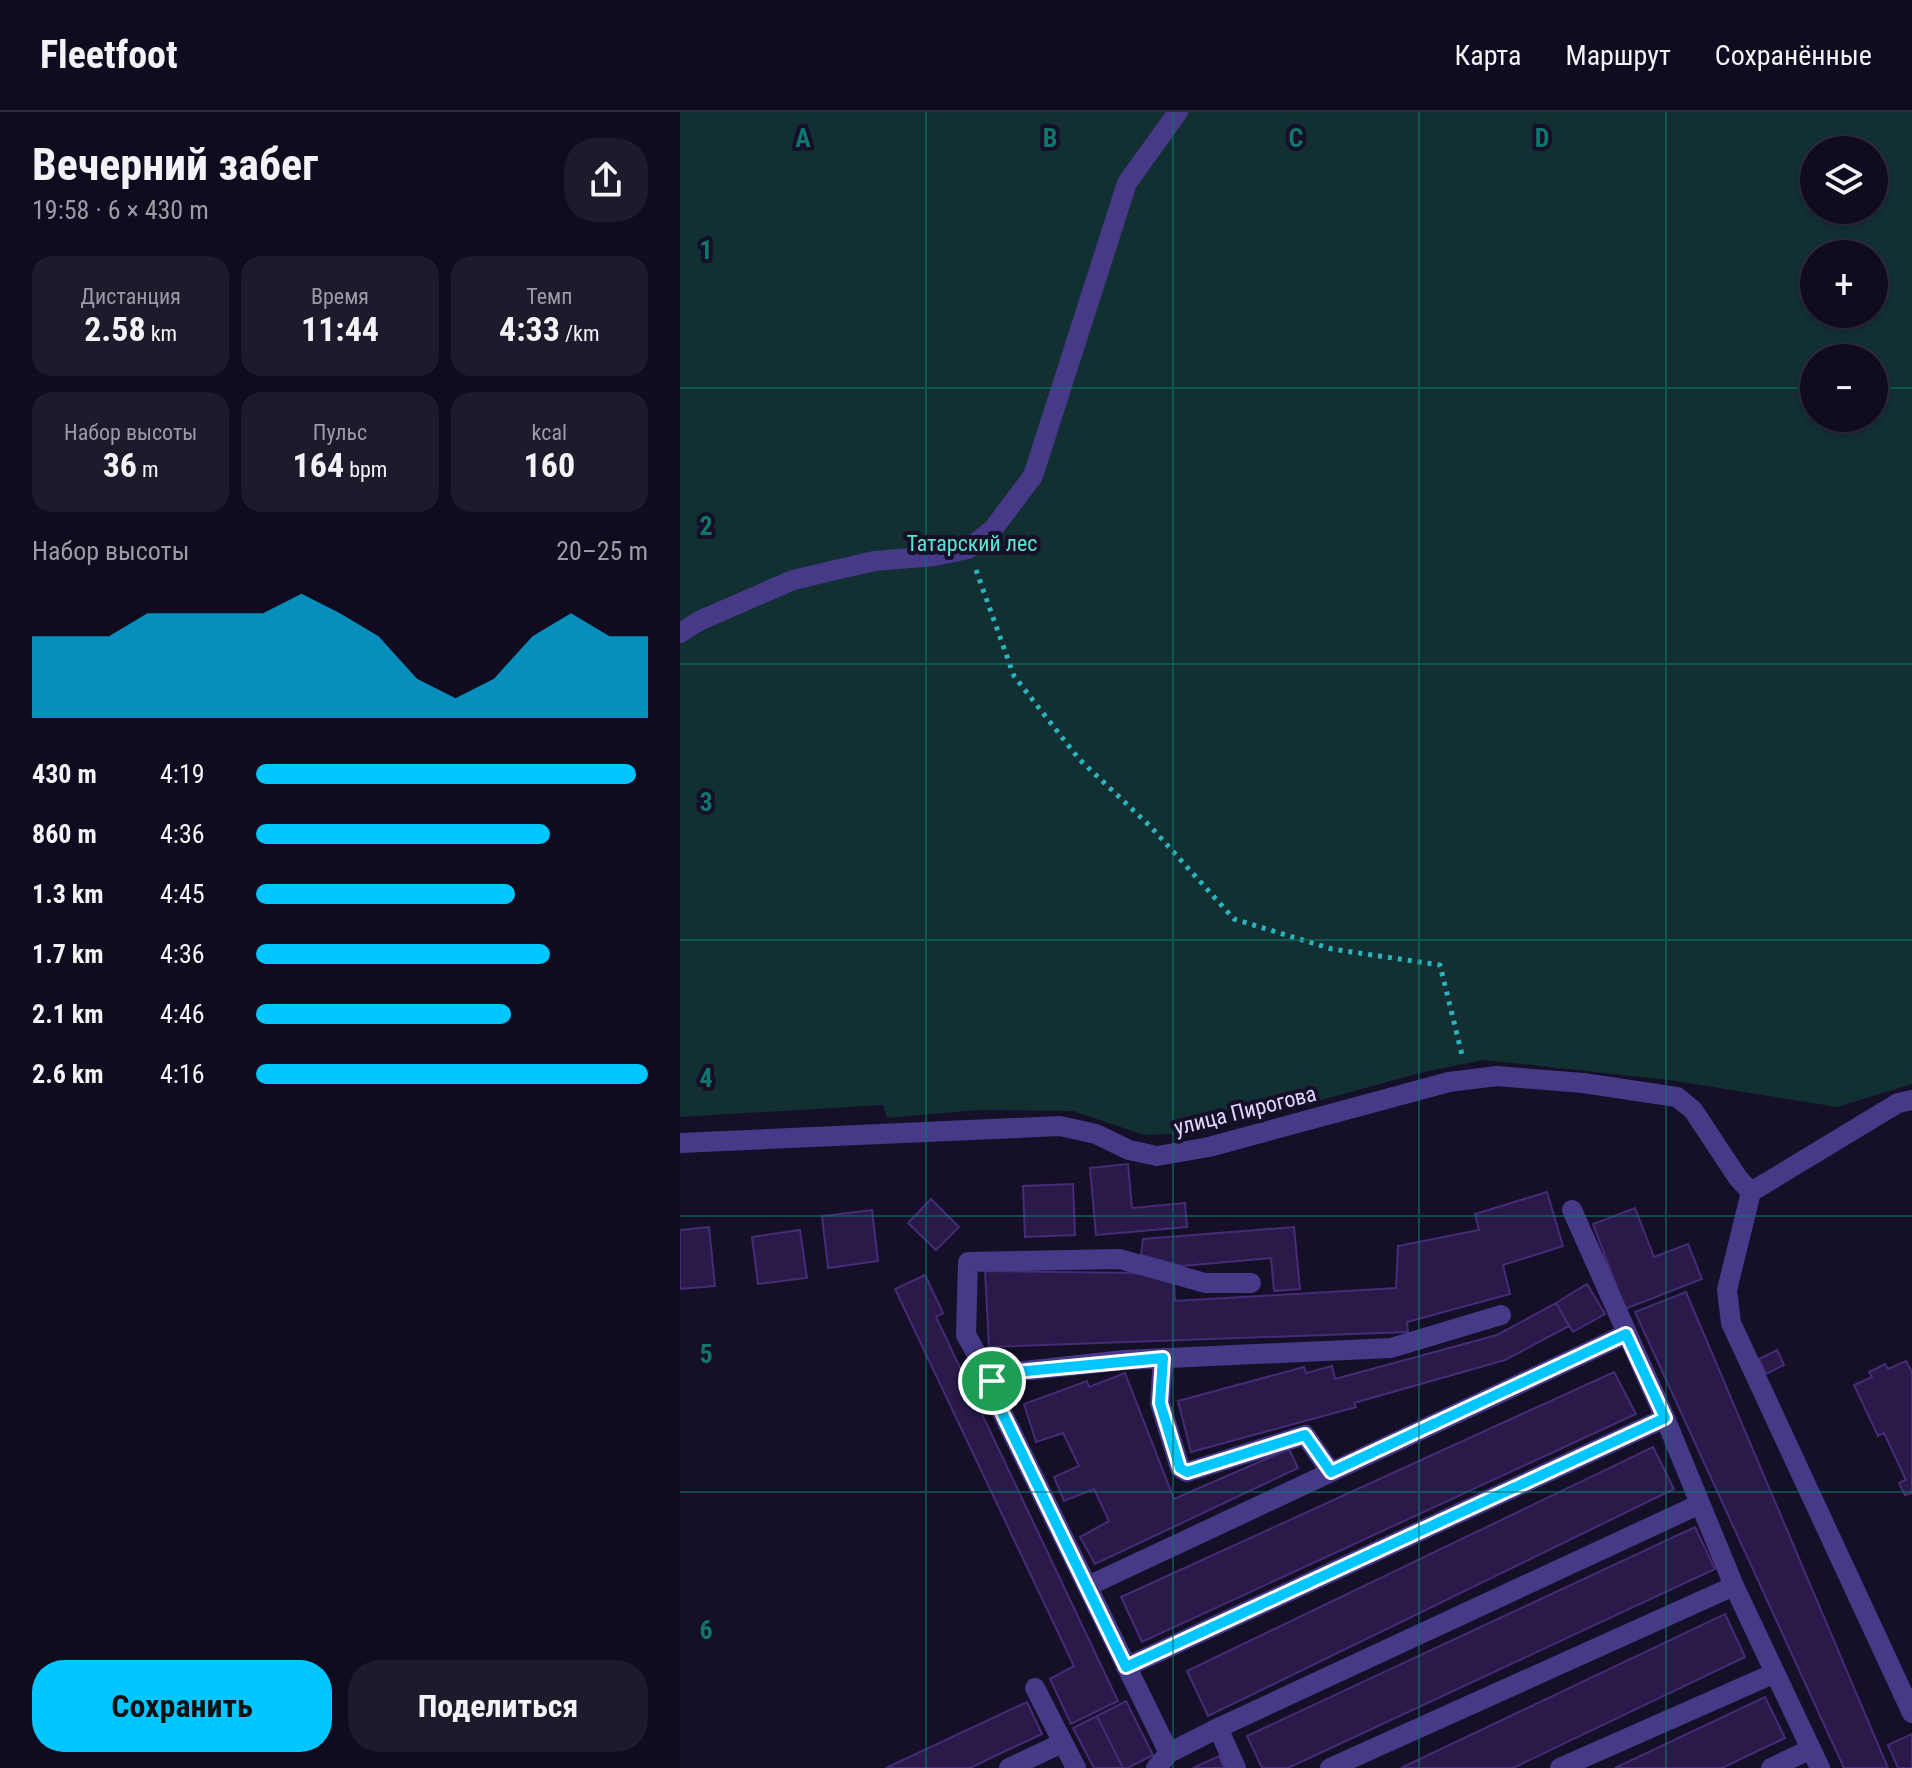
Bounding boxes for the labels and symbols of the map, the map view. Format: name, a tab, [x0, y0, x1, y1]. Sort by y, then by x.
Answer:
text: A	[795, 123, 811, 153]
text: B	[1043, 123, 1057, 153]
text: C	[1289, 123, 1304, 153]
text: D	[1535, 123, 1549, 153]
text: 1	[699, 235, 713, 265]
text: 2	[699, 511, 713, 541]
park label: Татарский лес	[906, 531, 1038, 556]
text: 3	[699, 787, 713, 817]
text: 4	[699, 1063, 713, 1093]
street label: улица Пирогова	[1171, 1081, 1319, 1140]
text: 5	[699, 1339, 713, 1369]
pin	[958, 1347, 1026, 1415]
text: 6	[699, 1615, 713, 1645]

